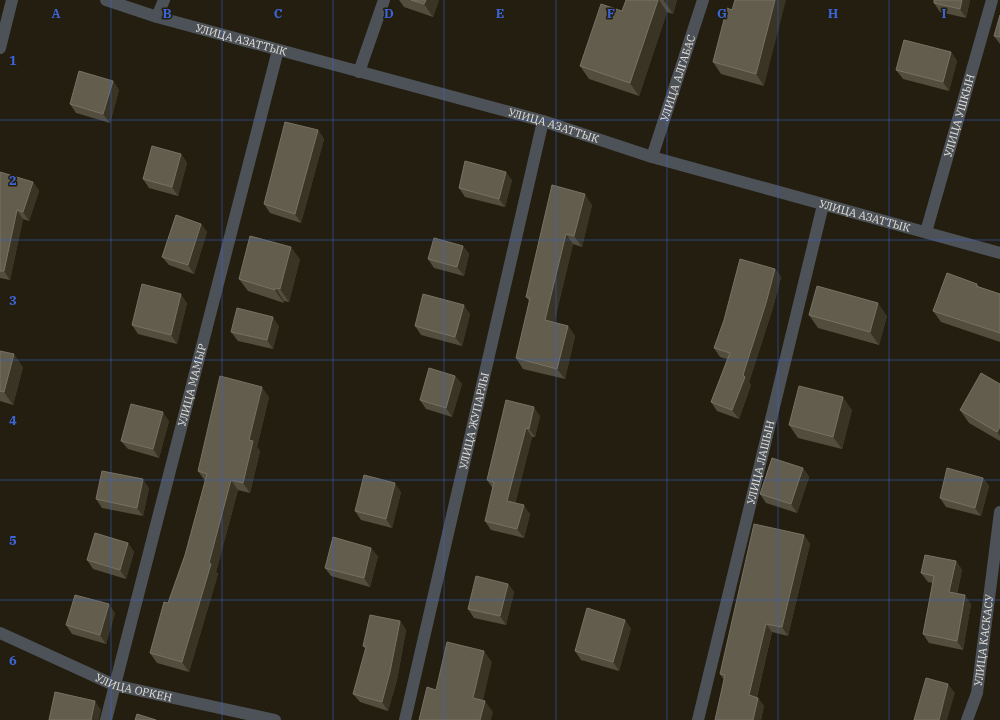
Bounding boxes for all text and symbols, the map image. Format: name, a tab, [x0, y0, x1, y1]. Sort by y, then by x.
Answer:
text: A	[51, 5, 61, 22]
text: B	[162, 5, 172, 22]
text: C	[274, 5, 283, 22]
text: D	[384, 5, 394, 22]
text: E	[496, 5, 504, 22]
text: F	[607, 5, 615, 22]
text: G	[717, 5, 727, 22]
text: H	[828, 5, 839, 22]
text: I	[942, 5, 947, 22]
street label: УЛИЦА АЗАТТЫК	[194, 21, 289, 59]
street label: УЛИЦА АЛГАБАС	[657, 33, 698, 123]
text: 1	[9, 52, 17, 69]
street label: УЛИЦА УШКЫН	[941, 72, 978, 159]
street label: УЛИЦА АЗАТТЫК	[507, 105, 601, 146]
text: 2	[9, 172, 17, 189]
street label: УЛИЦА АЗАТТЫК	[817, 196, 912, 235]
text: 3	[9, 292, 17, 309]
street label: УЛИЦА МАМЫР	[175, 342, 209, 428]
street label: УЛИЦА ЖУПАРЛЫ	[456, 371, 492, 471]
text: 4	[9, 412, 17, 429]
street label: УЛИЦА ЛАШЫН	[744, 419, 778, 506]
text: 5	[9, 532, 17, 549]
street label: УЛИЦА КАСКАСУ	[971, 593, 997, 687]
text: 6	[9, 652, 17, 669]
street label: УЛИЦА ОРКЕН	[93, 670, 174, 705]

